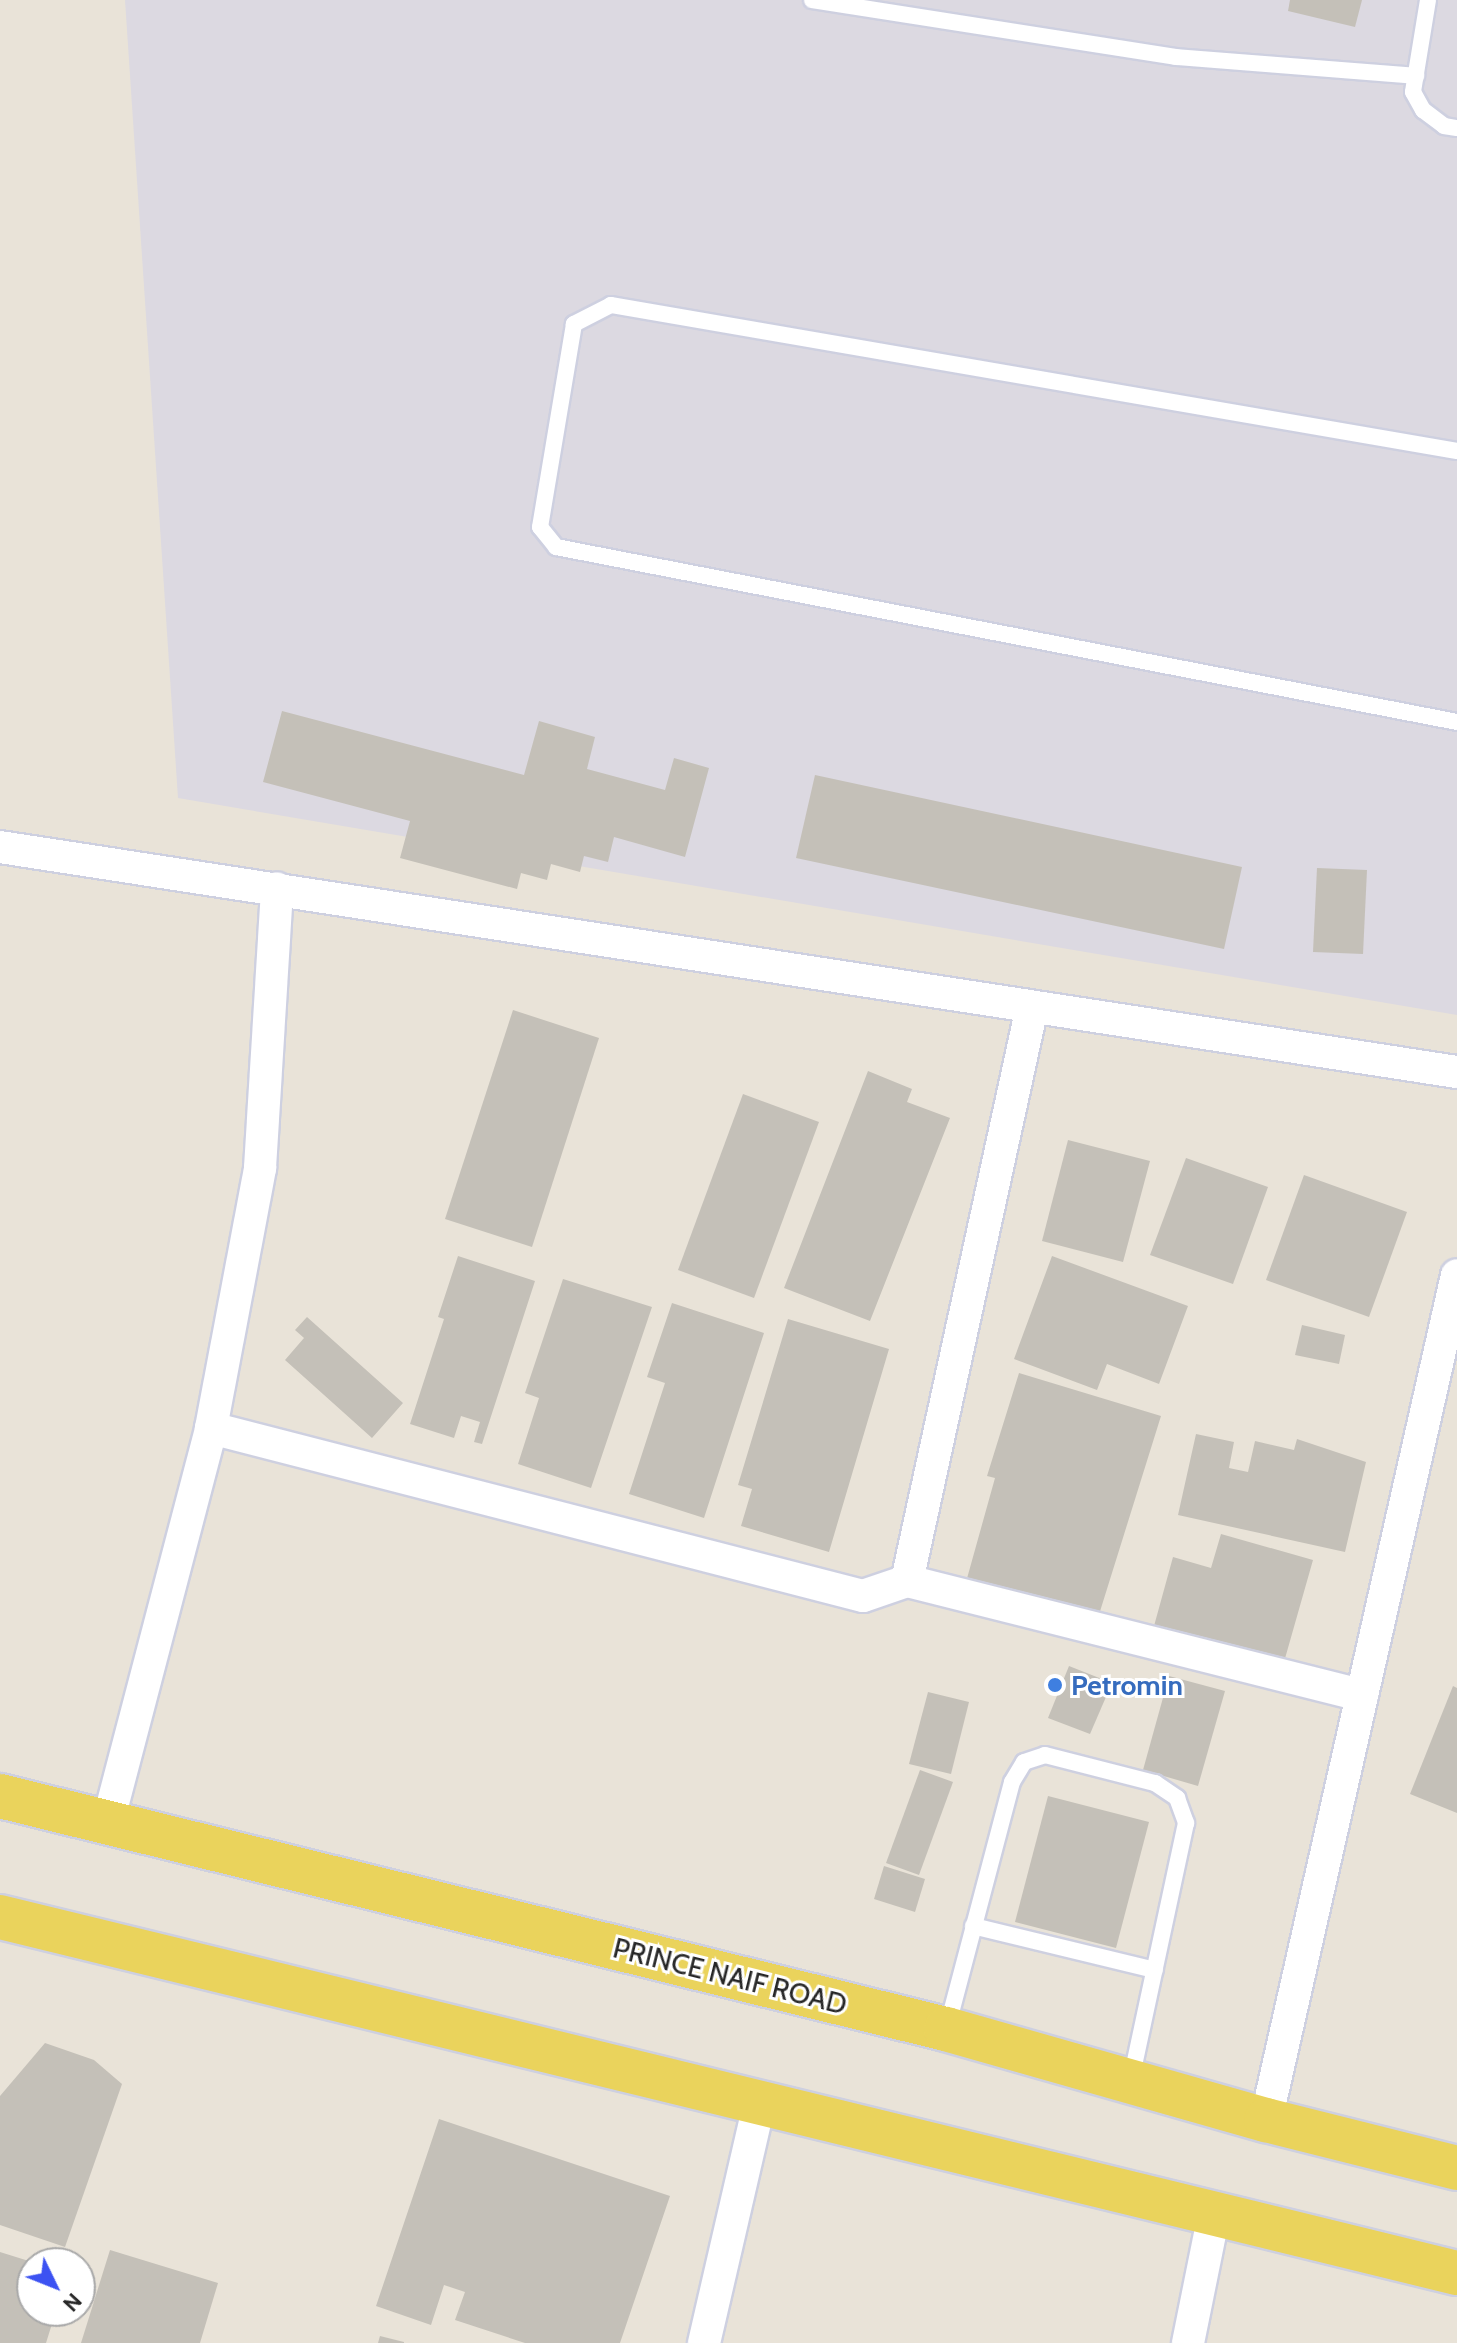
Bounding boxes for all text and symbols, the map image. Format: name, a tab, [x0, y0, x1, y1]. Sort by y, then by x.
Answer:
place label: Petromin	[1071, 1668, 1183, 1702]
marker: Petromin	[1046, 1676, 1064, 1694]
street label: PRINCE NAIF ROAD	[610, 1931, 850, 2021]
north arrow	[16, 2247, 96, 2327]
text: N	[57, 2287, 88, 2317]

